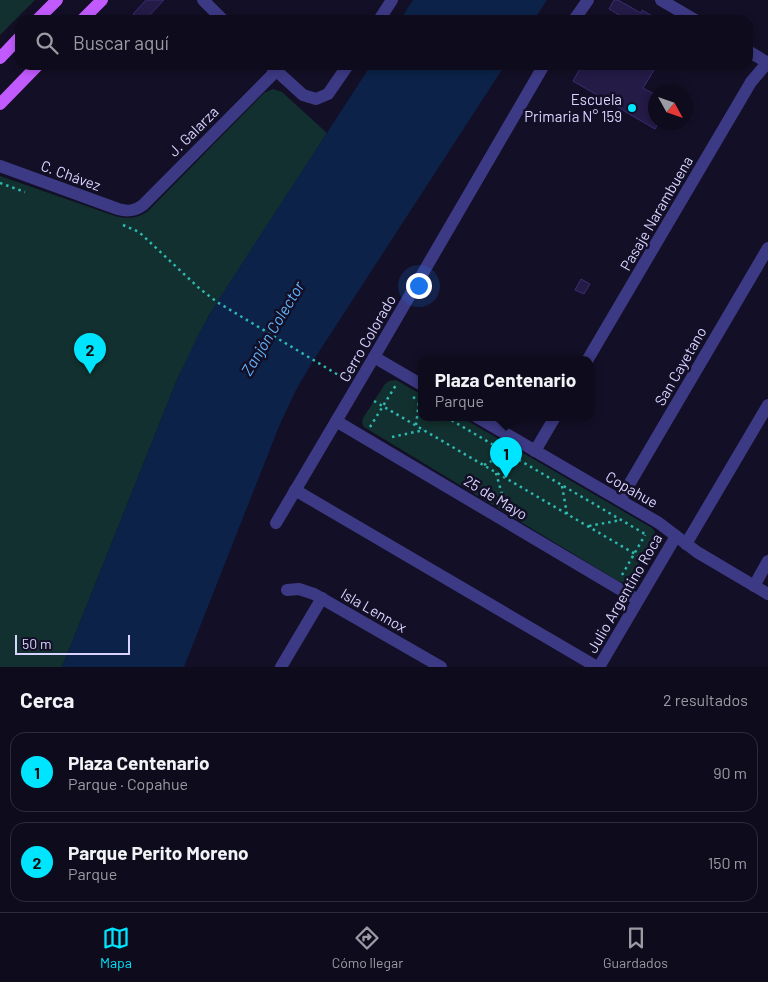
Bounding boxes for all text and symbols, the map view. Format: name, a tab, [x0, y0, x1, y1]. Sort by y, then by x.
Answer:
search box	[15, 15, 753, 70]
icon: search	[33, 29, 61, 57]
text: Buscar aquí	[73, 31, 169, 54]
north arrow	[648, 85, 693, 130]
place label: Escuela Primaria N° 159	[524, 90, 622, 125]
street label: J. Galarza	[164, 102, 222, 160]
marker: Escuela Primaria N° 159	[626, 102, 638, 114]
street label: Pasaje Narambuena	[616, 152, 696, 274]
street label: C. Chávez	[39, 156, 104, 194]
your location	[406, 273, 432, 299]
water label: Zanjón Colector	[236, 276, 308, 378]
street label: Cerro Colorado	[335, 291, 399, 385]
street label: San Cayetano	[650, 323, 710, 409]
pin: 2	[74, 333, 106, 374]
popup	[418, 356, 593, 421]
text: Plaza Centenario	[435, 368, 576, 391]
text: Parque	[435, 391, 484, 410]
pin: 1	[490, 437, 522, 478]
street label: Copahue	[603, 467, 661, 511]
street label: 25 de Mayo	[461, 471, 531, 523]
street label: Julio Argentino Roca	[582, 530, 666, 656]
street label: Isla Lennox	[338, 584, 410, 636]
scale bar	[15, 632, 130, 655]
text: 50 m	[22, 635, 51, 652]
text: Cerca	[20, 687, 74, 712]
text: 2 resultados	[663, 690, 748, 709]
text: Plaza Centenario	[68, 751, 209, 774]
text: 1	[34, 763, 40, 782]
text: 90 m	[713, 763, 747, 782]
text: Parque · Copahue	[68, 774, 188, 793]
text: Parque Perito Moreno	[68, 841, 249, 864]
text: 2	[33, 853, 41, 872]
text: 150 m	[708, 853, 747, 872]
text: Parque	[68, 864, 117, 883]
tab: Mapa	[100, 924, 132, 971]
tab: Cómo llegar	[332, 924, 403, 971]
tab: Guardados	[603, 924, 668, 971]

